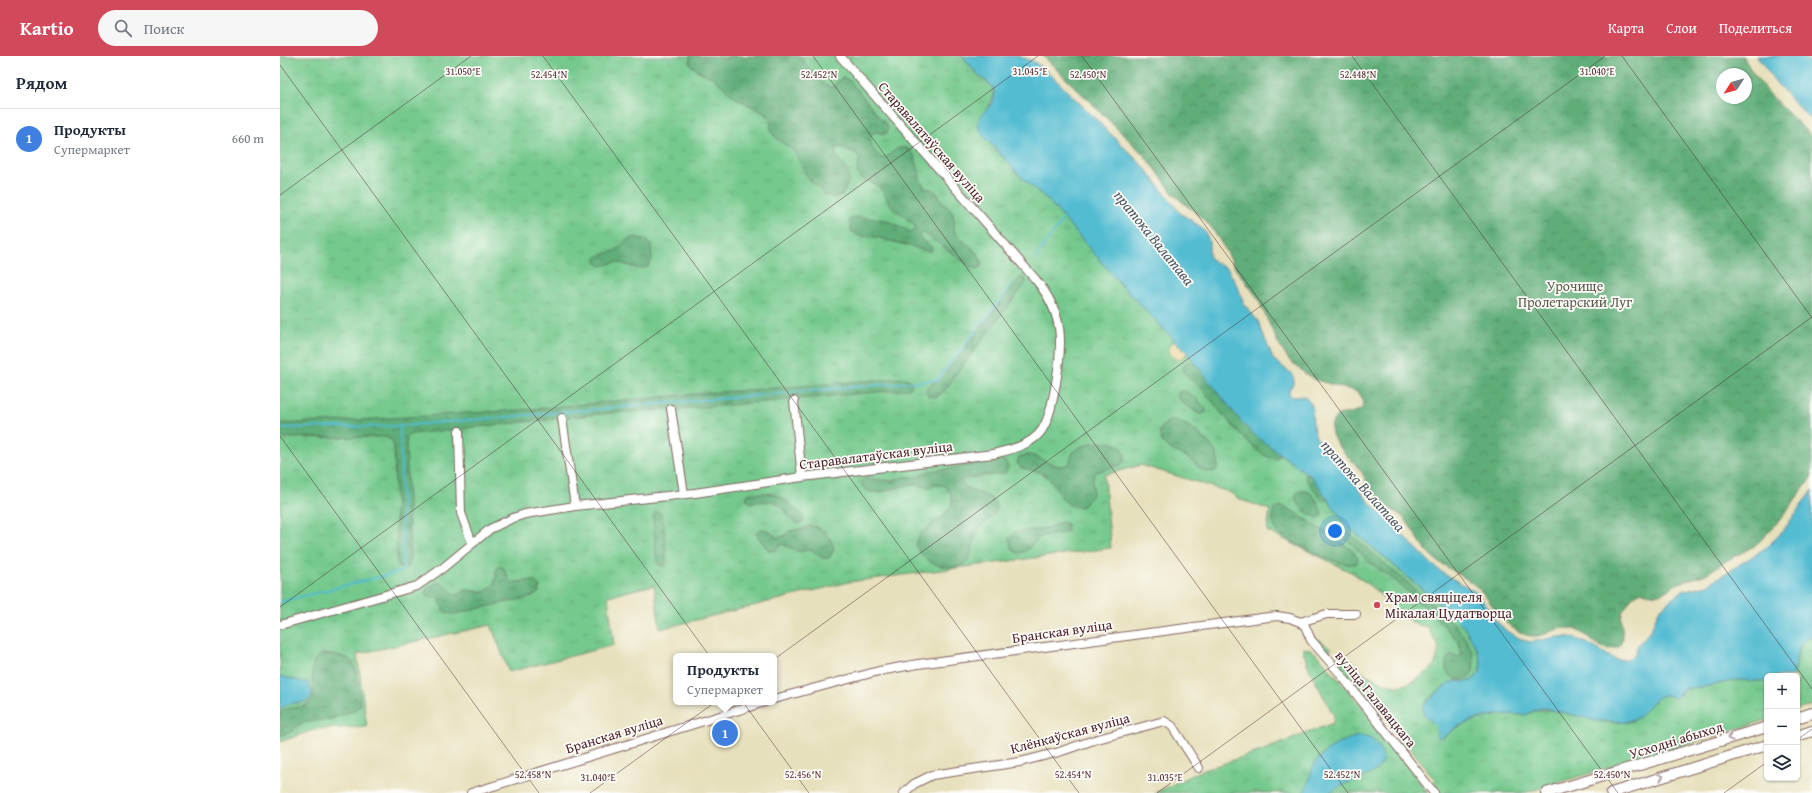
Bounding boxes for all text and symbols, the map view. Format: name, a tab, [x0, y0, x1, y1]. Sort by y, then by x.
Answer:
search box	[98, 10, 378, 46]
text: Kartio	[20, 14, 74, 42]
icon: search	[112, 17, 134, 39]
text: Поиск	[144, 18, 184, 39]
text: Карта	[1608, 18, 1644, 38]
text: Слои	[1666, 18, 1697, 38]
text: Поделиться	[1719, 18, 1792, 38]
text: 31.050°E	[445, 64, 481, 79]
text: 31.045°E	[1012, 64, 1048, 79]
text: 31.040°E	[1579, 64, 1615, 79]
text: 52.454°N	[531, 67, 568, 82]
text: 52.452°N	[801, 67, 838, 82]
text: 52.450°N	[1070, 67, 1107, 82]
text: 52.448°N	[1340, 67, 1377, 82]
north arrow	[1716, 68, 1752, 104]
text: Рядом	[16, 70, 67, 95]
street label: Старавалатаўская вуліца	[874, 77, 990, 207]
text: Продукты	[54, 119, 126, 140]
text: 1	[26, 129, 32, 148]
text: 660 m	[232, 129, 264, 148]
text: Супермаркет	[54, 140, 130, 159]
water label: пратока Валатава	[1109, 186, 1199, 290]
park label: Урочище Пролетарский Луг	[1518, 276, 1632, 312]
water label: пратока Валатава	[1316, 435, 1410, 536]
street label: Старавалатаўская вуліца	[798, 436, 954, 474]
your location	[1325, 521, 1345, 541]
place label: Храм свяціцеля Мікалая Цудатворца	[1385, 587, 1512, 623]
marker: Храм свяціцеля Мікалая Цудатворца	[1372, 600, 1382, 610]
street label: Бранская вуліца	[1011, 614, 1114, 648]
street label: вуліца Галавацкага	[1331, 646, 1421, 752]
popup	[673, 653, 777, 705]
text: Продукты	[687, 659, 759, 680]
map controls	[1764, 673, 1800, 781]
button: +	[1764, 673, 1800, 709]
text: Супермаркет	[687, 680, 763, 699]
street label: Клёнкаўская вуліца	[1008, 707, 1132, 759]
button: −	[1764, 709, 1800, 745]
street label: Бранская вуліца	[563, 710, 665, 758]
street label: Усходні абыход	[1627, 716, 1726, 764]
pin: 1	[712, 718, 738, 748]
one-way arrow	[1726, 733, 1733, 742]
button: layers	[1764, 745, 1800, 781]
text: 52.458°N	[515, 767, 552, 782]
text: 52.456°N	[785, 767, 822, 782]
text: 52.454°N	[1055, 767, 1092, 782]
text: 52.452°N	[1324, 767, 1361, 782]
text: 52.450°N	[1594, 767, 1631, 782]
text: 31.040°E	[580, 770, 616, 785]
text: 31.035°E	[1147, 770, 1183, 785]
one-way arrow	[1658, 773, 1665, 782]

